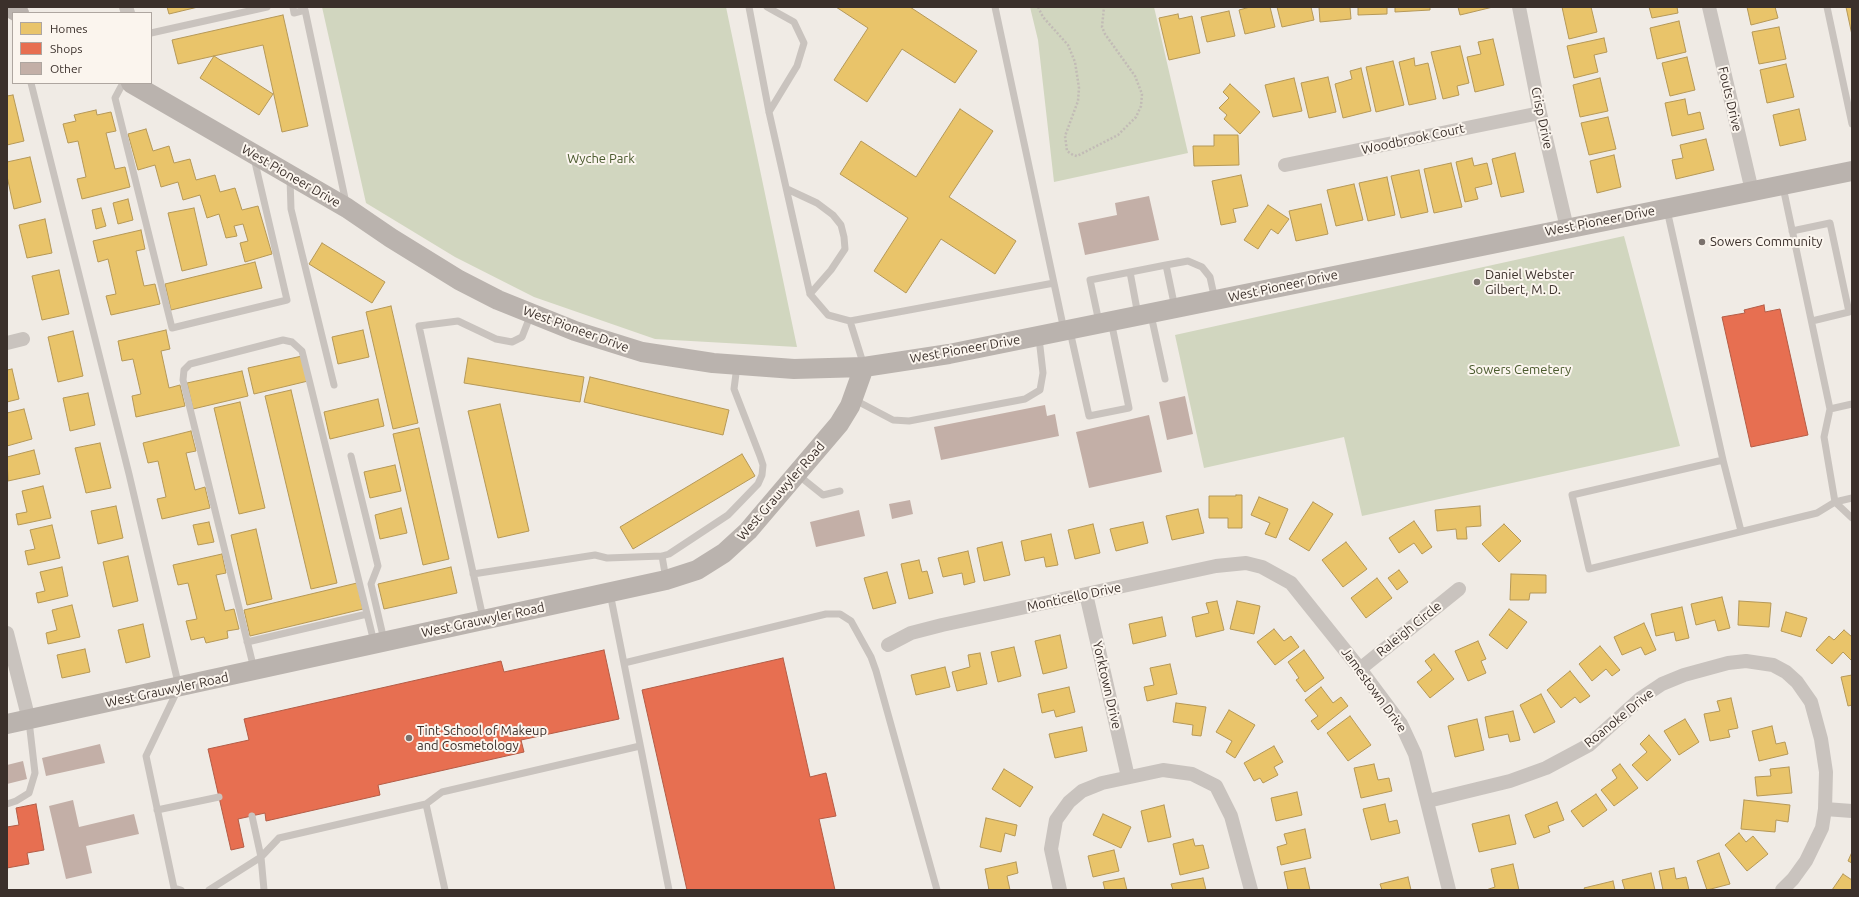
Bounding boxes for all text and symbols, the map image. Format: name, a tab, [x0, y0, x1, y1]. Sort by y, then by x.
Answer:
legend	[12, 12, 152, 84]
text: Homes	[50, 22, 88, 35]
text: Shops	[50, 42, 82, 55]
text: Other	[50, 62, 82, 75]
street label: Fouts Drive	[1715, 65, 1745, 133]
street label: Crisp Drive	[1528, 86, 1556, 150]
street label: Woodbrook Court	[1360, 120, 1466, 158]
street label: West Pioneer Drive	[239, 141, 343, 211]
park label: Wyche Park	[567, 151, 635, 167]
street label: West Pioneer Drive	[1544, 203, 1656, 239]
place label: Sowers Community	[1710, 234, 1823, 250]
marker: Sowers Community	[1697, 237, 1707, 247]
street label: West Pioneer Drive	[1227, 267, 1339, 305]
place label: Daniel Webster Gilbert, M. D.	[1485, 267, 1574, 298]
marker: Daniel Webster Gilbert, M. D.	[1472, 277, 1482, 287]
street label: West Pioneer Drive	[521, 303, 631, 355]
street label: West Pioneer Drive	[909, 332, 1021, 366]
park label: Sowers Cemetery	[1469, 362, 1571, 378]
street label: West Grauwyler Road	[734, 439, 828, 543]
street label: Monticello Drive	[1025, 579, 1123, 615]
street label: Raleigh Circle	[1373, 598, 1445, 660]
street label: West Grauwyler Road	[420, 599, 546, 641]
street label: Yorktown Drive	[1089, 639, 1125, 731]
street label: Jamestown Drive	[1338, 645, 1410, 735]
street label: West Grauwyler Road	[104, 669, 230, 711]
street label: Roanoke Drive	[1581, 685, 1657, 751]
place label: Tint School of Makeup and Cosmetology	[417, 723, 547, 754]
marker: Tint School of Makeup and Cosmetology	[404, 733, 414, 743]

